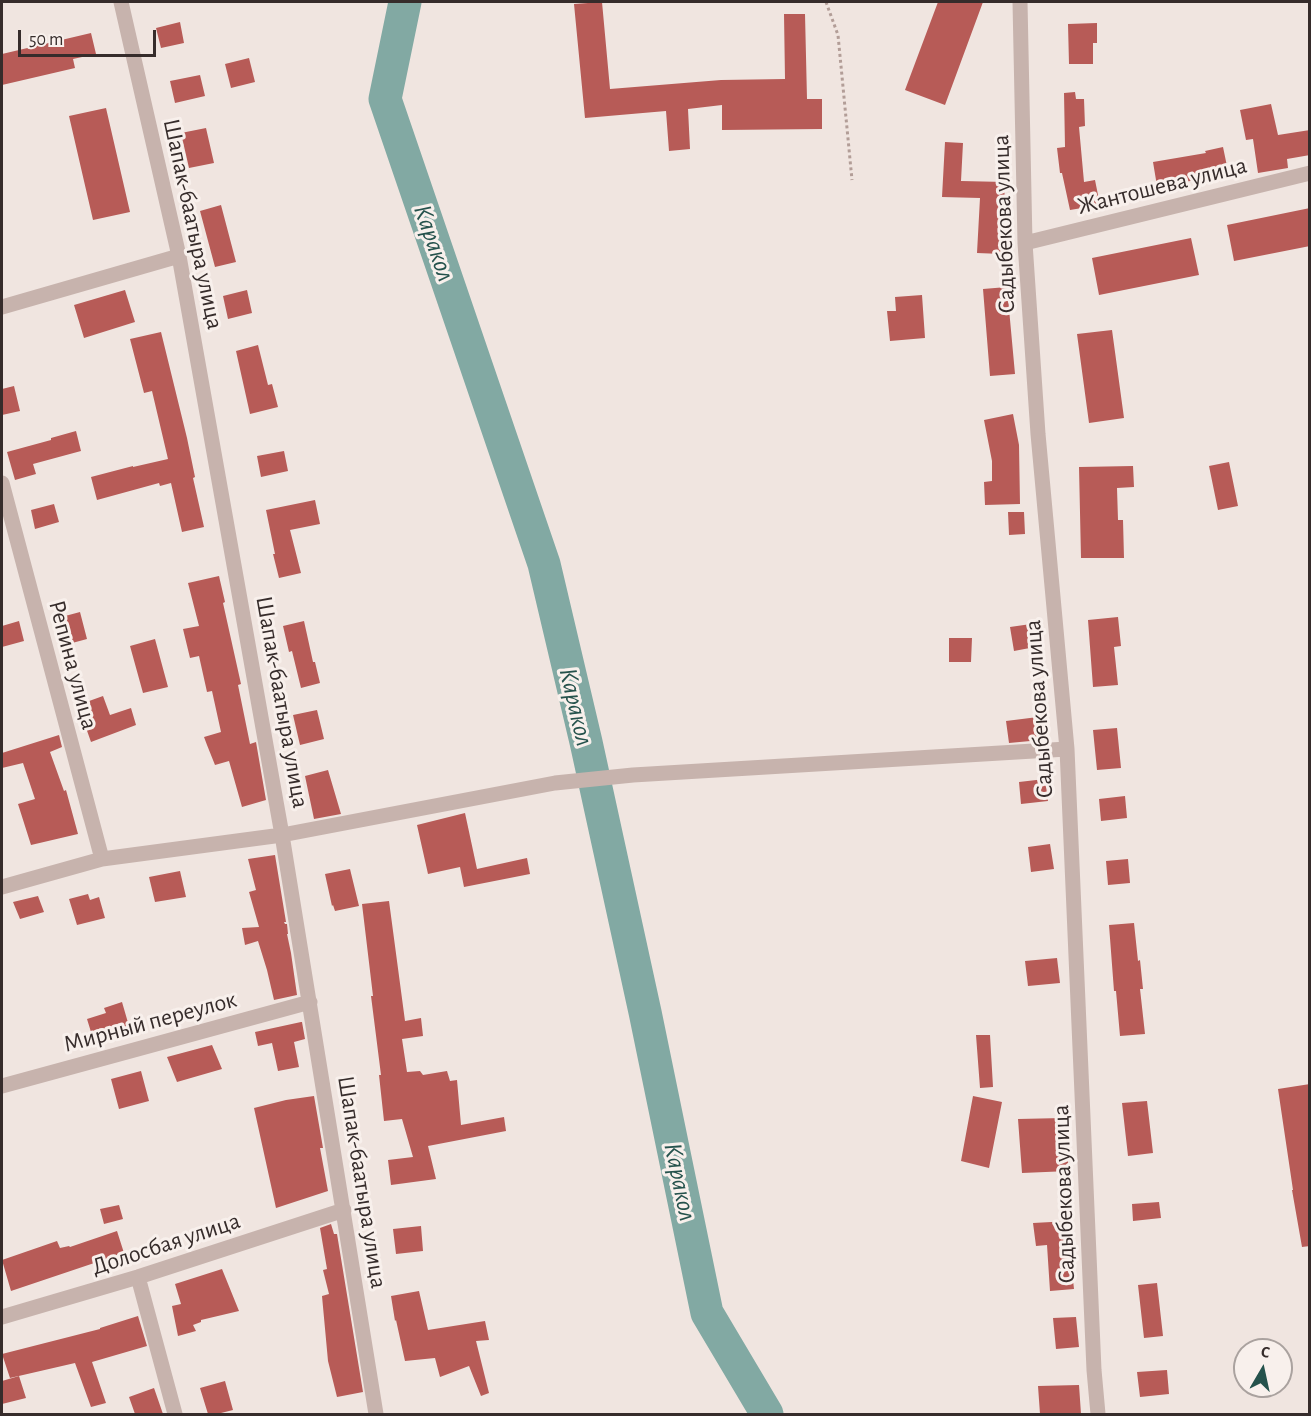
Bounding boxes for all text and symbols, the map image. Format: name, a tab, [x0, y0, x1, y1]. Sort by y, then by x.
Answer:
scale bar	[21, 18, 159, 56]
text: 50 m	[29, 31, 63, 49]
street label: Шапак-баатыра улица	[157, 116, 229, 332]
street label: Садыбекова улица	[986, 134, 1022, 314]
street label: Жантошева улица	[1074, 151, 1250, 221]
water label: Каракол	[406, 201, 462, 285]
street label: Шапак-баатыра улица	[249, 594, 315, 810]
street label: Репина улица	[42, 597, 104, 733]
street label: Садыбекова улица	[1018, 619, 1060, 799]
water label: Каракол	[552, 665, 600, 749]
street label: Мирный переулок	[60, 985, 240, 1059]
street label: Шапак-баатыра улица	[331, 1074, 393, 1290]
street label: Садыбекова улица	[1046, 1104, 1082, 1284]
water label: Каракол	[657, 1140, 703, 1224]
street label: Долосбая улица	[88, 1206, 244, 1282]
north arrow	[1233, 1338, 1293, 1398]
text: С	[1260, 1344, 1271, 1361]

